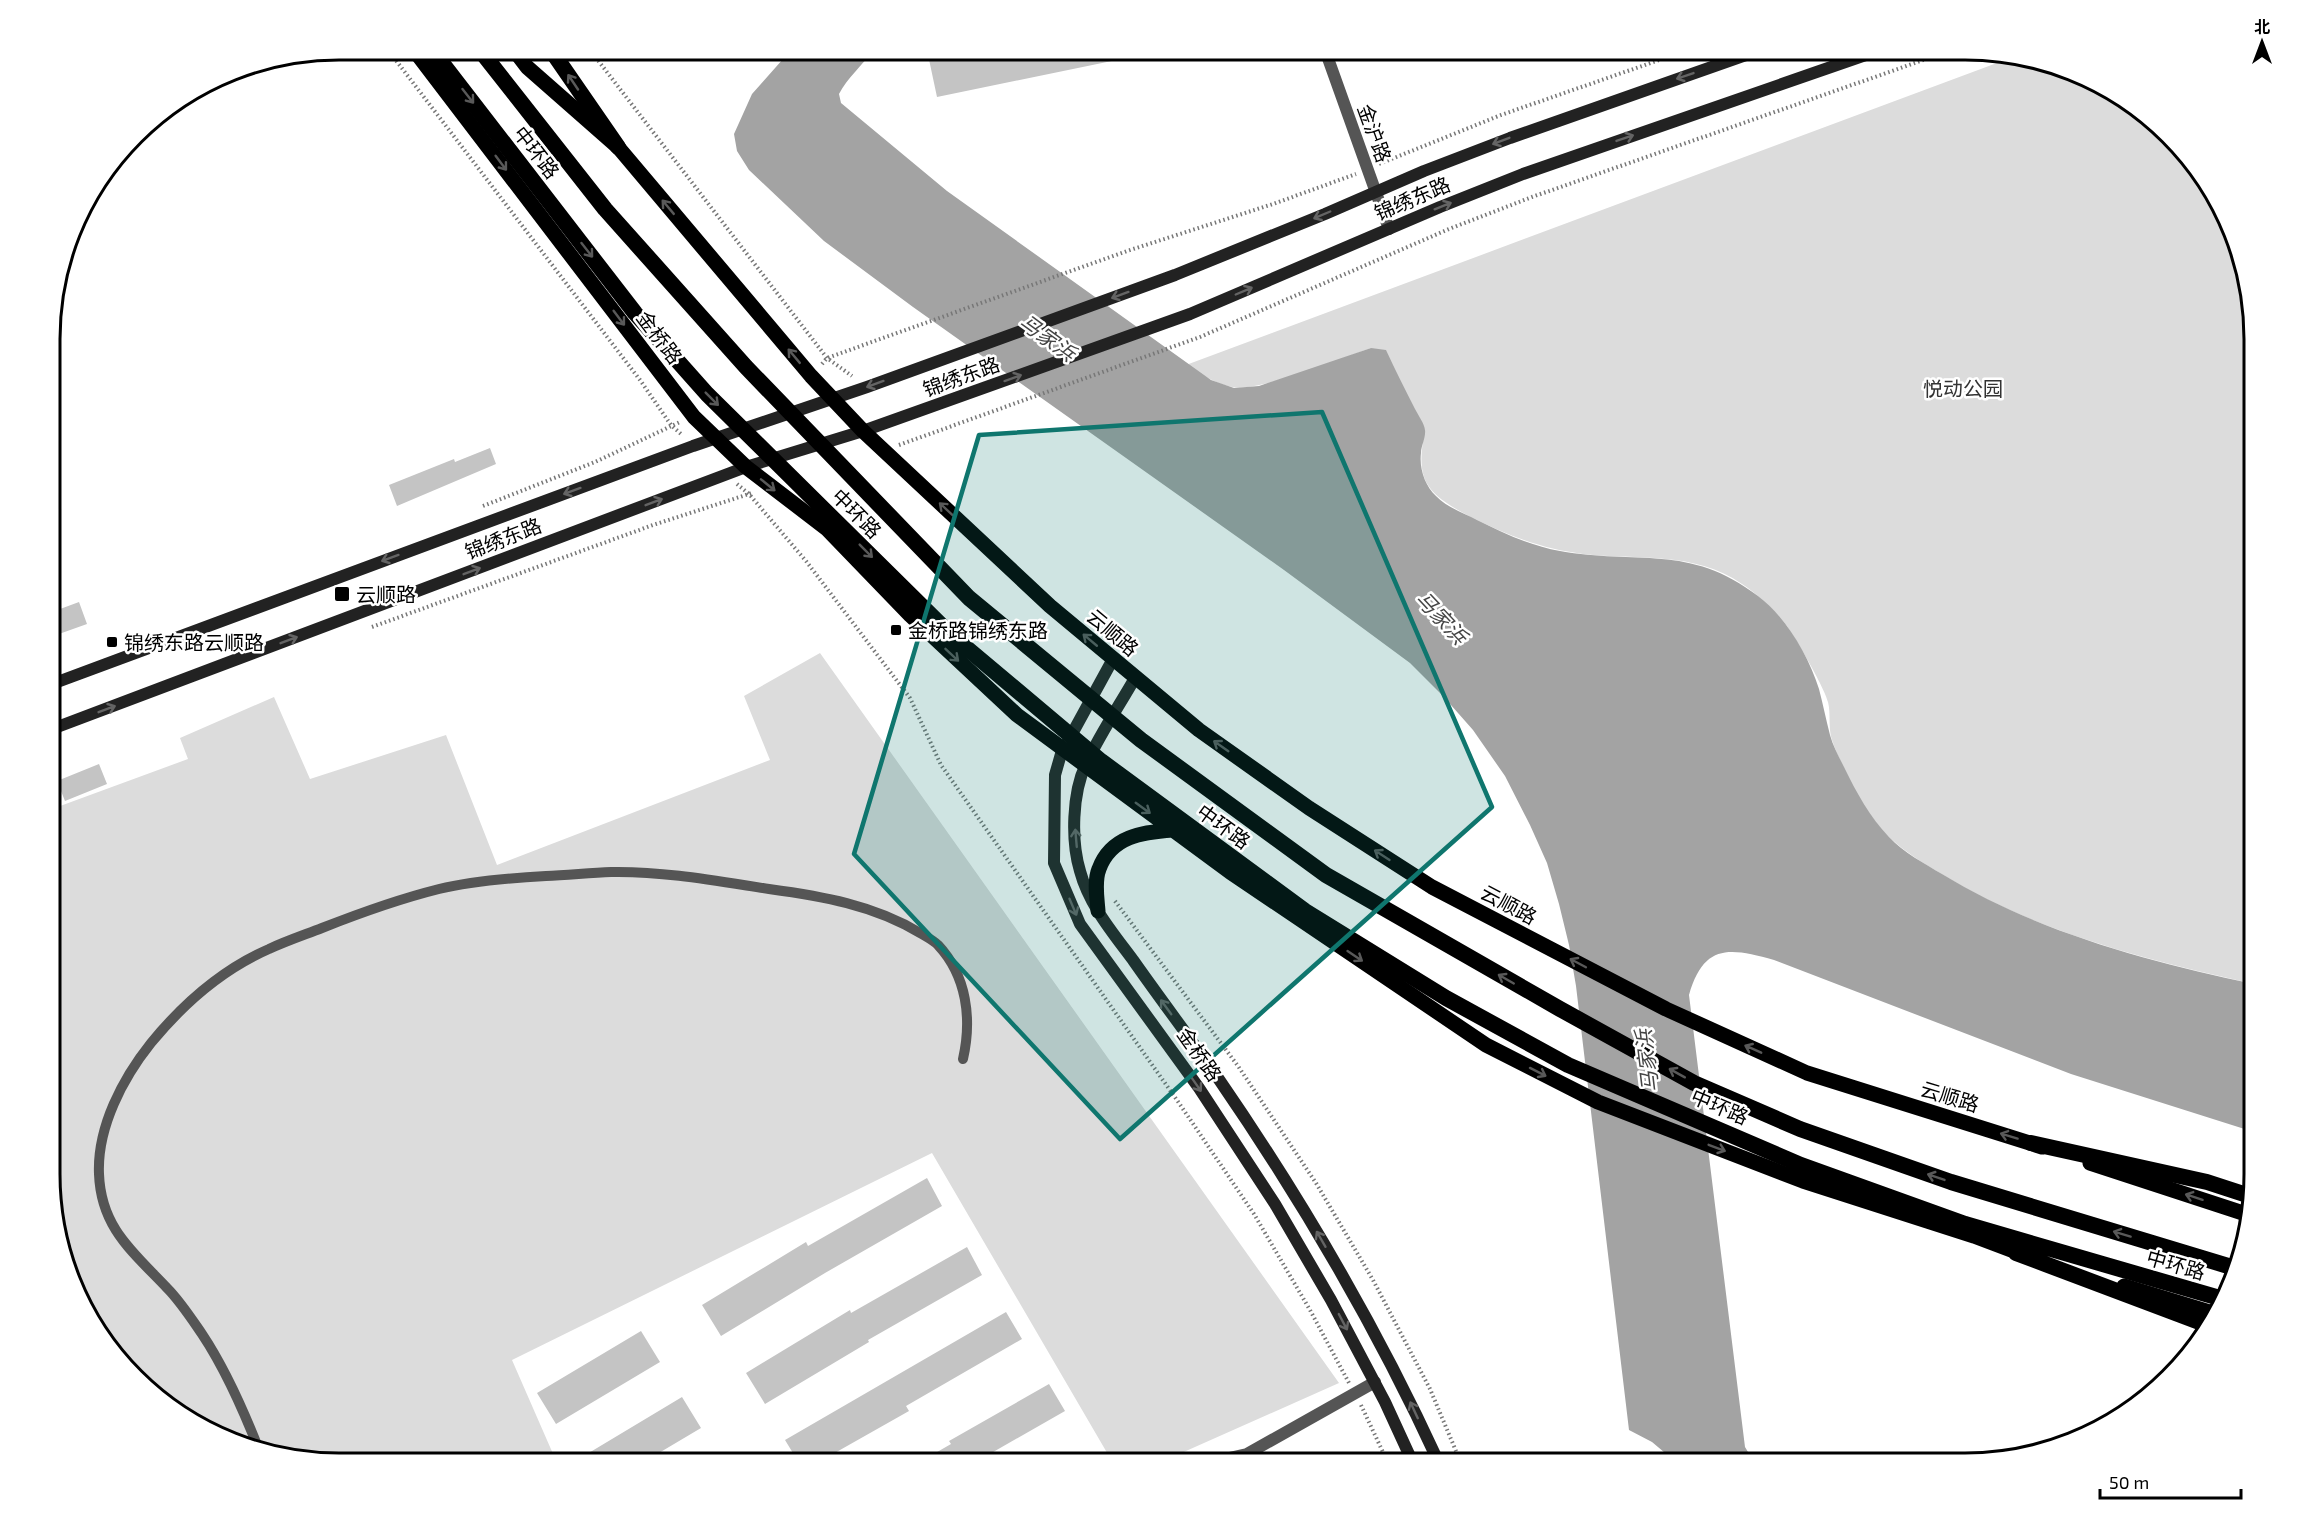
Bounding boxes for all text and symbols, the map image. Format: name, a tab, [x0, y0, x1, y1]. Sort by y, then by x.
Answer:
north arrow	[2232, 12, 2292, 72]
text: 北	[2254, 17, 2270, 36]
one-way arrow	[1676, 71, 1695, 82]
one-way arrow	[567, 74, 579, 90]
one-way arrow	[461, 87, 474, 103]
street label: 金沪路	[1353, 101, 1397, 165]
street label: 中环路	[509, 121, 565, 183]
one-way arrow	[1615, 132, 1634, 143]
one-way arrow	[1493, 136, 1511, 147]
one-way arrow	[494, 155, 507, 171]
street label: 锦绣东路	[1370, 171, 1454, 225]
one-way arrow	[661, 200, 675, 215]
one-way arrow	[1433, 200, 1451, 211]
one-way arrow	[1313, 210, 1332, 221]
one-way arrow	[580, 242, 593, 258]
one-way arrow	[1234, 285, 1253, 296]
one-way arrow	[1111, 291, 1130, 302]
street label: 金桥路	[632, 306, 688, 368]
water label: 马家浜	[1015, 308, 1082, 367]
one-way arrow	[612, 310, 625, 326]
one-way arrow	[787, 349, 801, 364]
street label: 锦绣东路	[919, 351, 1003, 401]
one-way arrow	[1003, 372, 1022, 383]
park label: 悦动公园	[1923, 376, 2003, 400]
one-way arrow	[866, 380, 885, 391]
one-way arrow	[705, 392, 720, 406]
one-way arrow	[760, 478, 775, 492]
street label: 中环路	[827, 483, 887, 543]
one-way arrow	[564, 486, 582, 497]
one-way arrow	[644, 496, 663, 507]
one-way arrow	[939, 502, 954, 516]
street label: 锦绣东路	[461, 512, 545, 564]
one-way arrow	[859, 543, 874, 558]
one-way arrow	[381, 554, 399, 565]
one-way arrow	[462, 565, 480, 576]
place label: 云顺路	[356, 582, 416, 606]
marker: 云顺路	[333, 585, 351, 603]
water label: 马家浜	[1411, 585, 1474, 650]
street label: 云顺路	[1082, 604, 1144, 660]
place label: 金桥路锦绣东路	[908, 618, 1048, 642]
marker: 金桥路锦绣东路	[889, 623, 903, 637]
place label: 锦绣东路云顺路	[124, 630, 264, 654]
one-way arrow	[1083, 633, 1098, 647]
one-way arrow	[279, 634, 298, 645]
marker: 锦绣东路云顺路	[105, 635, 119, 649]
one-way arrow	[945, 648, 960, 662]
one-way arrow	[97, 702, 116, 713]
one-way arrow	[1213, 740, 1229, 752]
street label: 中环路	[1193, 799, 1255, 853]
one-way arrow	[1135, 802, 1151, 814]
one-way arrow	[1070, 829, 1081, 848]
one-way arrow	[1375, 849, 1391, 861]
street label: 云顺路	[1477, 879, 1541, 929]
one-way arrow	[1068, 898, 1080, 916]
one-way arrow	[1346, 950, 1362, 962]
one-way arrow	[1570, 957, 1587, 969]
one-way arrow	[1498, 973, 1515, 985]
one-way arrow	[1160, 999, 1172, 1015]
street label: 金桥路	[1173, 1023, 1227, 1085]
water label: 马家浜	[1630, 1026, 1662, 1094]
one-way arrow	[1745, 1042, 1763, 1054]
one-way arrow	[1529, 1066, 1547, 1078]
one-way arrow	[1669, 1067, 1686, 1079]
one-way arrow	[1190, 1076, 1202, 1092]
street label: 云顺路	[1918, 1076, 1982, 1116]
street label: 中环路	[1688, 1083, 1752, 1129]
one-way arrow	[2000, 1130, 2019, 1141]
one-way arrow	[1707, 1143, 1726, 1154]
one-way arrow	[1927, 1170, 1945, 1181]
one-way arrow	[2185, 1191, 2204, 1202]
one-way arrow	[2113, 1228, 2132, 1239]
one-way arrow	[1315, 1231, 1327, 1248]
street label: 中环路	[2144, 1244, 2208, 1284]
one-way arrow	[1338, 1312, 1349, 1330]
one-way arrow	[1408, 1401, 1420, 1419]
scale bar	[2100, 1462, 2241, 1500]
text: 50 m	[2109, 1471, 2149, 1493]

